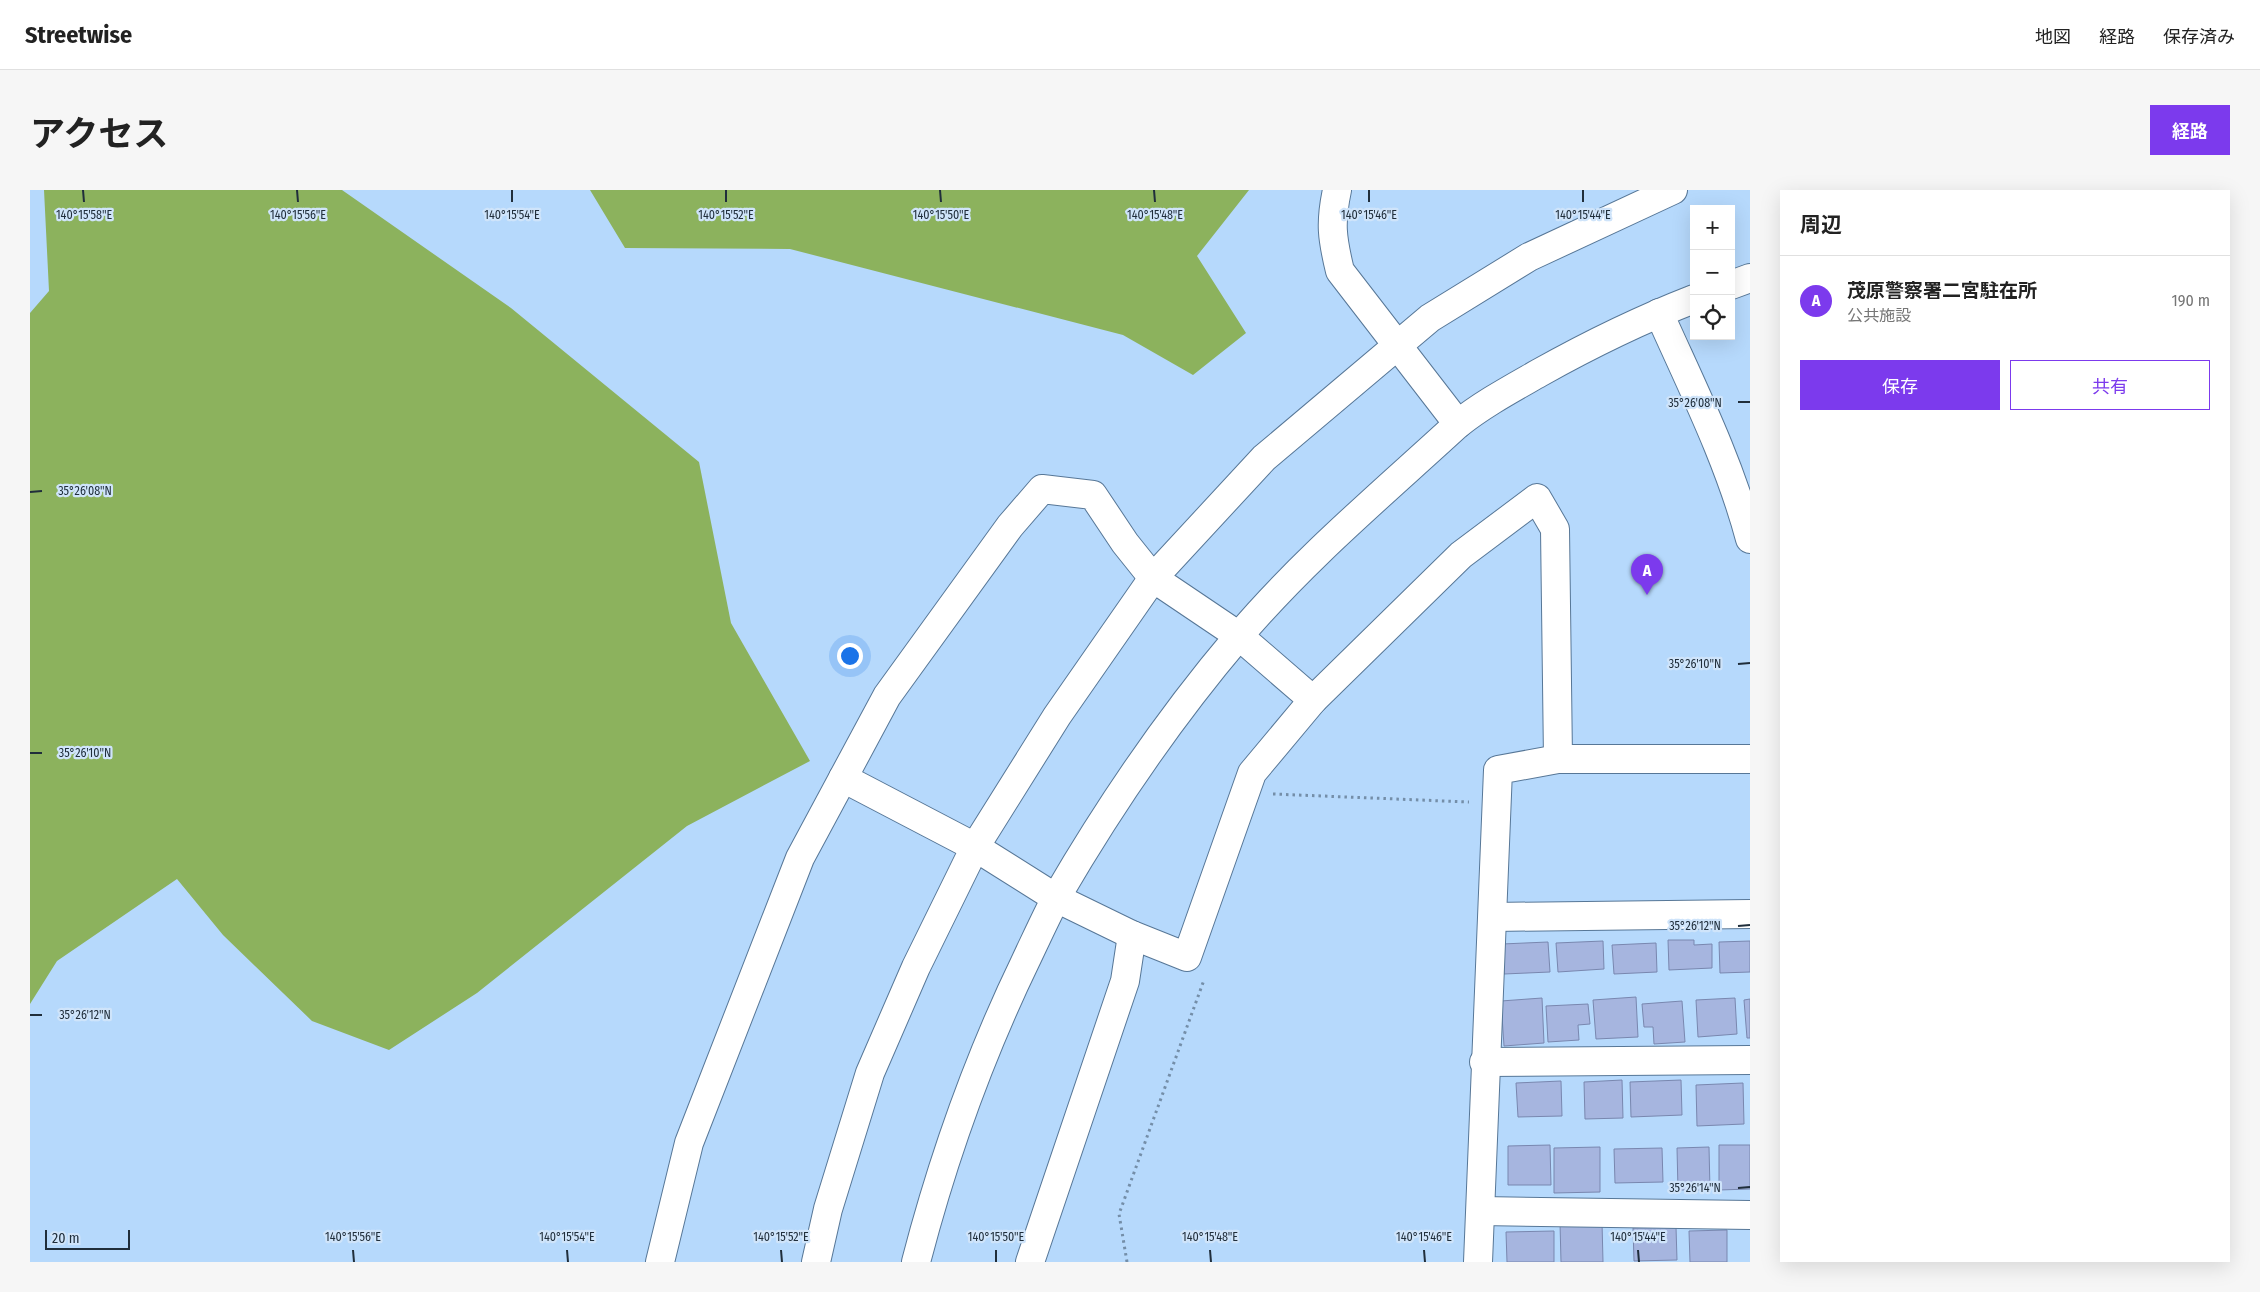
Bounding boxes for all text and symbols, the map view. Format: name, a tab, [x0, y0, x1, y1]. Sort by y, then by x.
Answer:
text: Streetwise	[25, 21, 132, 49]
text: 地図	[2035, 26, 2071, 48]
text: 経路	[2099, 26, 2135, 48]
text: 保存済み	[2163, 26, 2235, 48]
button: 経路	[2150, 105, 2230, 155]
text: アクセス	[30, 113, 168, 155]
map controls	[1690, 205, 1735, 340]
button: +	[1690, 205, 1735, 250]
text: 140°15'58"E	[56, 208, 112, 222]
text: 140°15'56"E	[270, 208, 326, 222]
text: 140°15'54"E	[484, 208, 540, 222]
text: 140°15'52"E	[698, 208, 754, 222]
text: 140°15'50"E	[913, 208, 970, 222]
text: 140°15'48"E	[1127, 208, 1183, 222]
text: 140°15'46"E	[1341, 208, 1397, 222]
text: 140°15'44"E	[1555, 208, 1611, 222]
text: 周辺	[1800, 212, 1842, 238]
button: −	[1690, 250, 1735, 295]
text: 茂原警察署二宮駐在所	[1847, 279, 2037, 302]
text: A	[1812, 291, 1820, 310]
text: 190 m	[2172, 291, 2210, 310]
button: locate	[1690, 295, 1735, 340]
text: 公共施設	[1847, 306, 1911, 325]
button: 保存	[1800, 360, 2000, 410]
button: 共有	[2010, 360, 2210, 410]
text: 35°26'08"N	[1668, 396, 1722, 410]
text: 35°26'08"N	[58, 484, 112, 498]
pin: A	[1631, 554, 1663, 595]
your location	[837, 643, 863, 669]
text: 35°26'10"N	[1669, 657, 1721, 671]
text: 35°26'10"N	[59, 746, 111, 760]
text: 35°26'12"N	[1669, 919, 1721, 933]
text: 35°26'12"N	[59, 1008, 111, 1022]
text: 35°26'14"N	[1669, 1181, 1721, 1195]
scale bar	[45, 1227, 130, 1250]
text: 20 m	[52, 1230, 80, 1247]
text: 140°15'56"E	[325, 1230, 381, 1244]
text: 140°15'54"E	[539, 1230, 595, 1244]
text: 140°15'52"E	[753, 1230, 809, 1244]
text: 140°15'50"E	[968, 1230, 1025, 1244]
text: 140°15'48"E	[1182, 1230, 1238, 1244]
text: 140°15'46"E	[1396, 1230, 1452, 1244]
text: 140°15'44"E	[1610, 1230, 1666, 1244]

